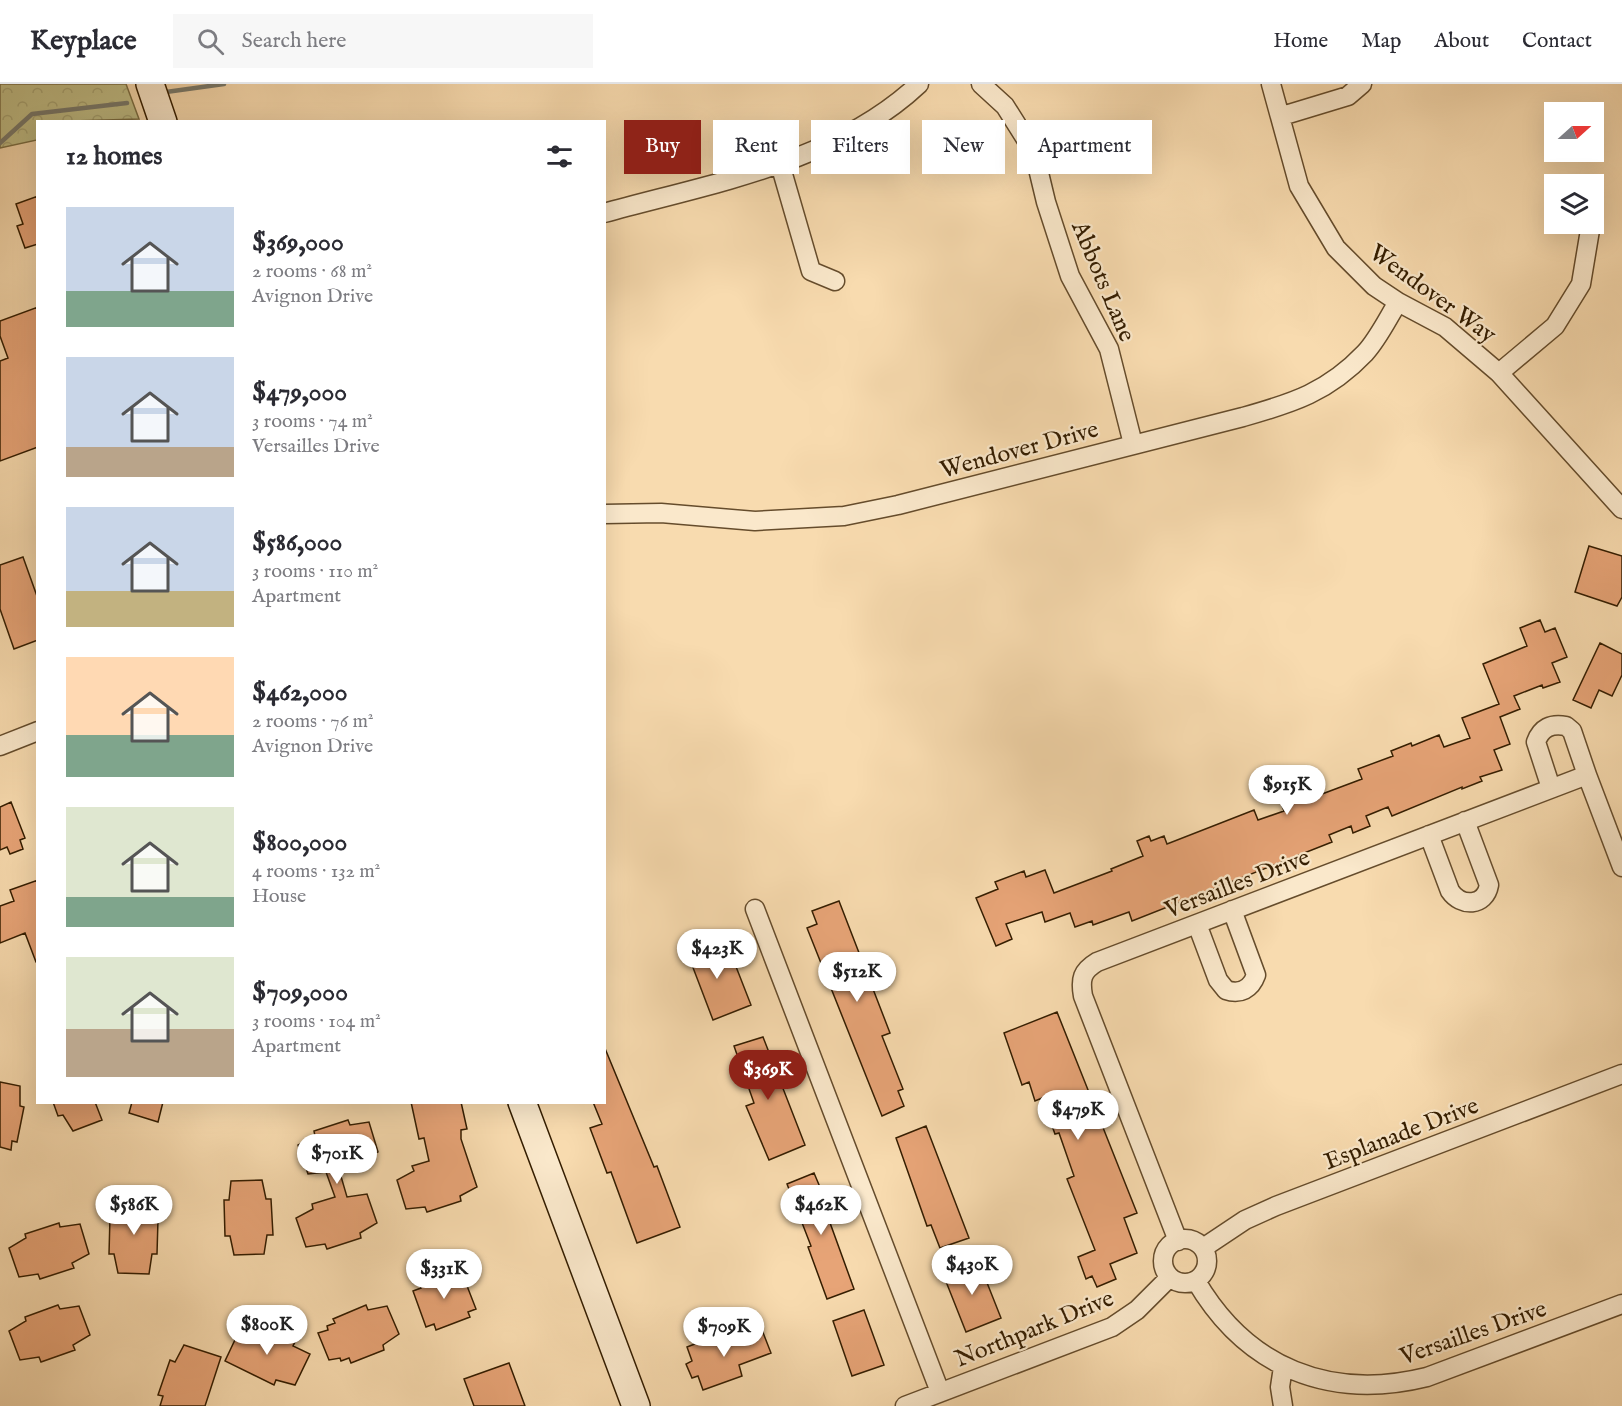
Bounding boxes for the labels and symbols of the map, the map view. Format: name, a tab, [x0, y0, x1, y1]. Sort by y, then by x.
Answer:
north arrow	[1544, 102, 1604, 162]
street label: Abbots Lane	[1063, 216, 1142, 347]
street label: Wendover Way	[1362, 238, 1502, 351]
street label: Wendover Drive	[937, 414, 1102, 486]
pin: $915K	[1245, 765, 1329, 816]
street label: Versailles Drive	[1160, 842, 1315, 927]
pin: $423K	[675, 929, 759, 980]
pin: $512K	[815, 952, 899, 1003]
pin: $369K	[726, 1050, 810, 1101]
pin: $479K	[1036, 1090, 1120, 1141]
street label: Esplanade Drive	[1320, 1091, 1483, 1178]
pin: $701K	[295, 1134, 379, 1185]
pin: $586K	[92, 1185, 176, 1236]
pin: $462K	[779, 1185, 863, 1236]
pin: $430K	[930, 1245, 1014, 1296]
pin: $331K	[402, 1249, 486, 1300]
street label: Northpark Drive	[950, 1283, 1119, 1375]
street label: Versailles Drive	[1395, 1294, 1551, 1373]
pin: $800K	[225, 1305, 309, 1356]
pin: $709K	[682, 1307, 766, 1358]

